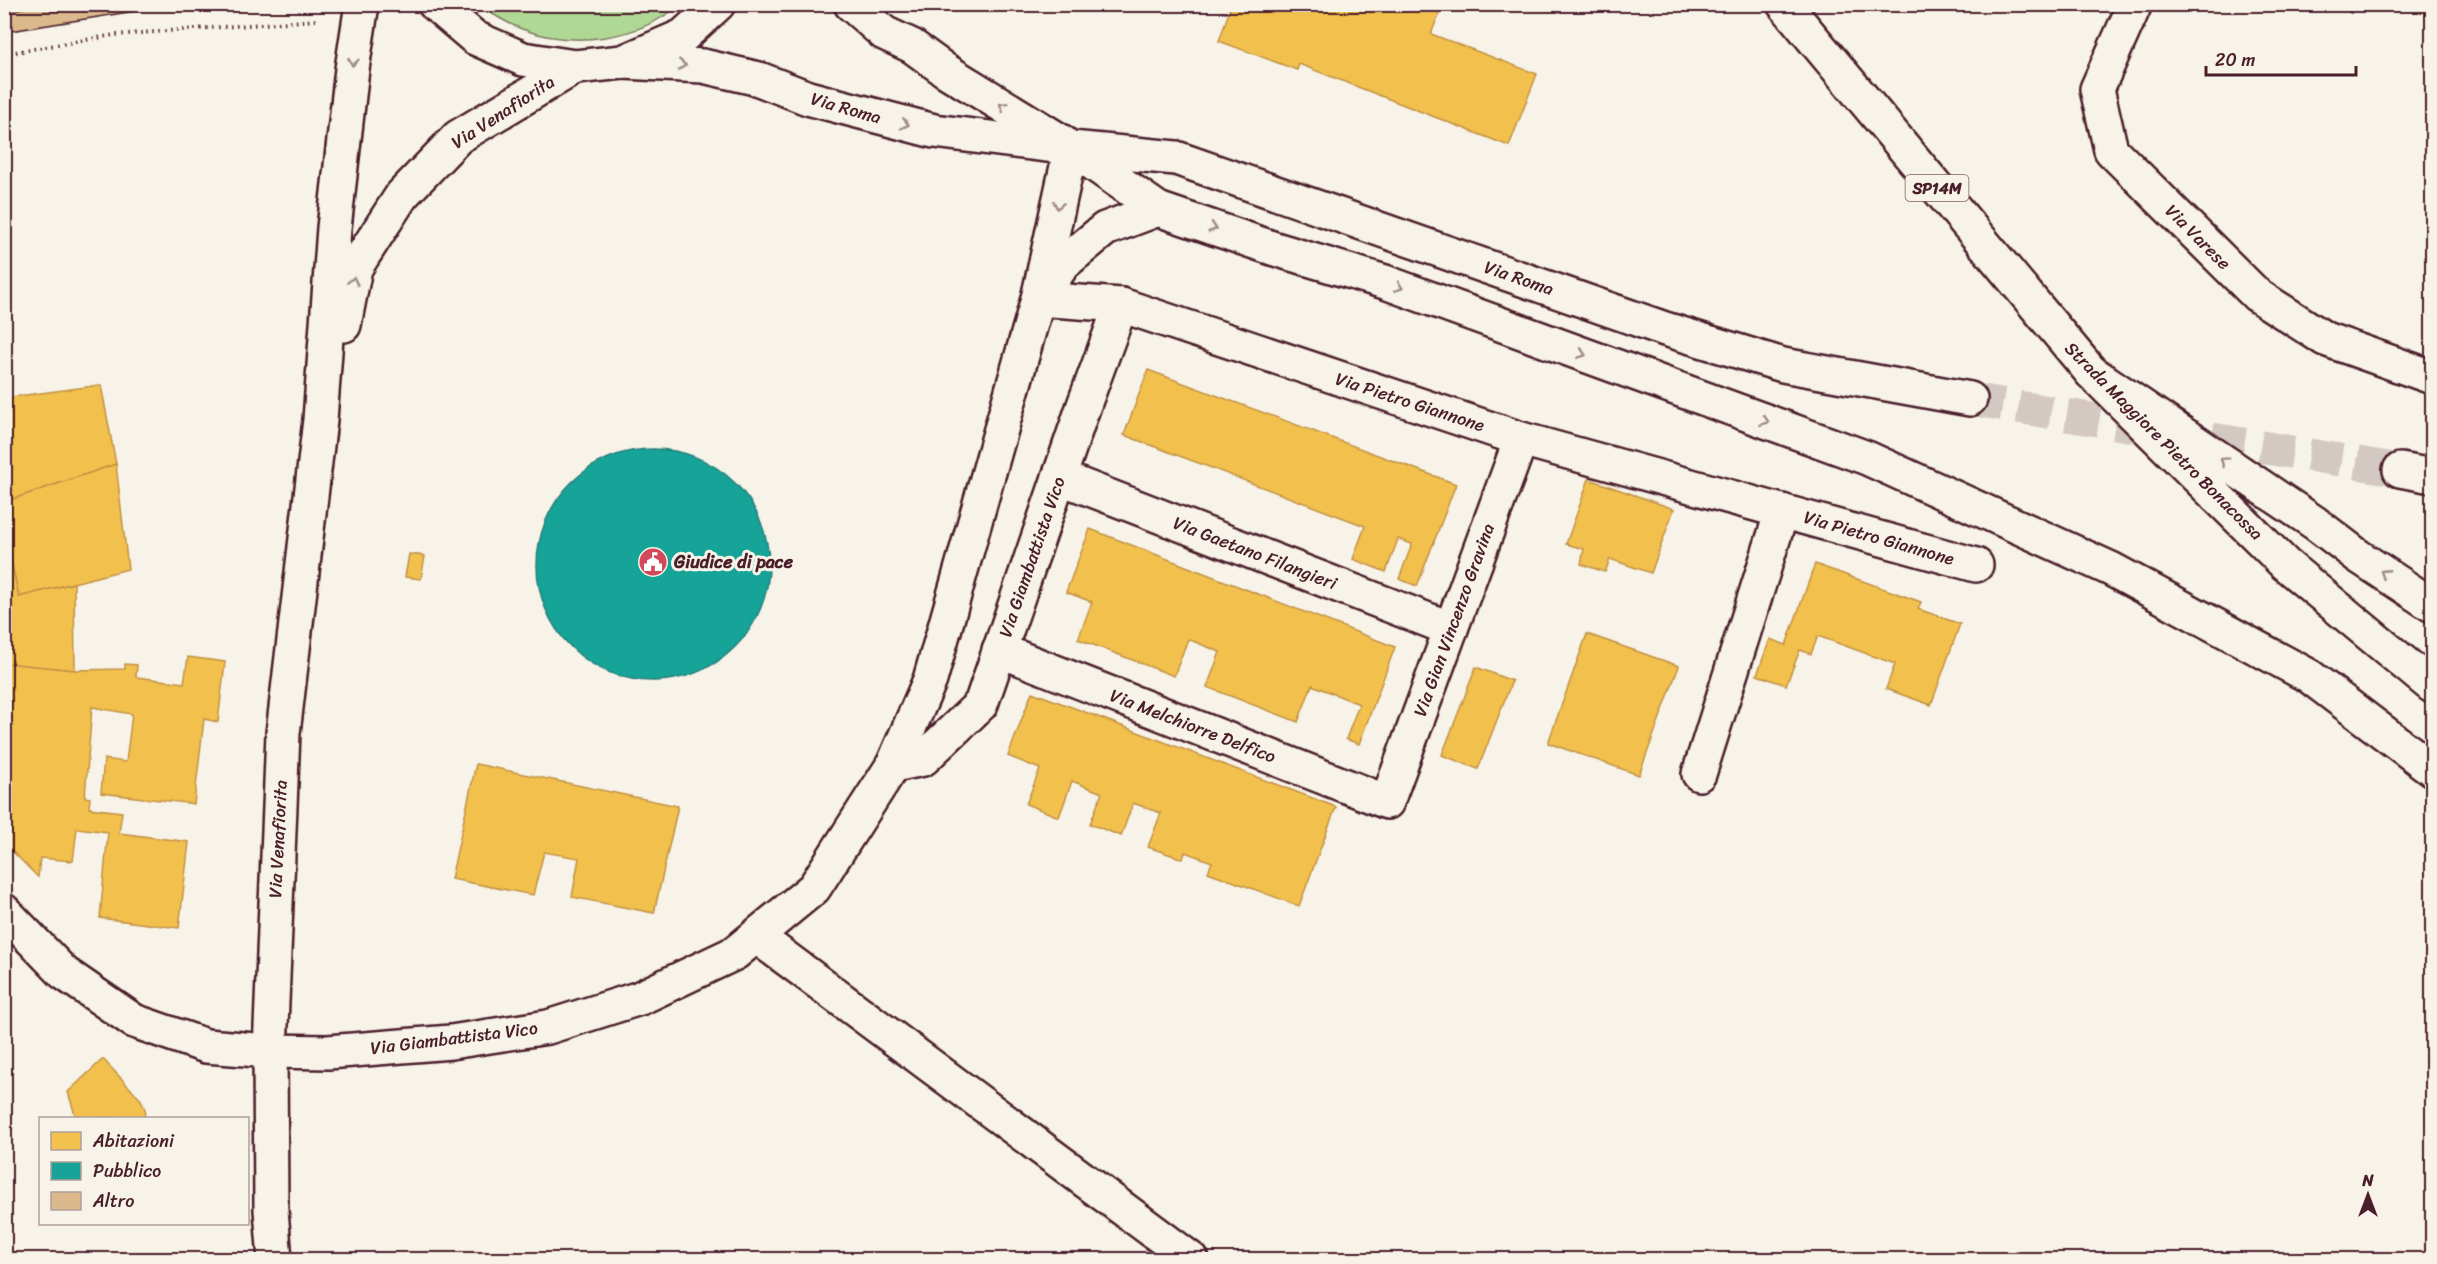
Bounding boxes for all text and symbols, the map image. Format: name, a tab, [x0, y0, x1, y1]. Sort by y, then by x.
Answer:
scale bar	[2206, 39, 2356, 77]
text: 20 m	[2215, 44, 2255, 76]
one-way arrow	[348, 58, 360, 67]
one-way arrow	[677, 59, 686, 72]
street label: Via Venafiorita	[445, 66, 561, 158]
street label: Via Roma	[807, 83, 885, 133]
one-way arrow	[999, 102, 1010, 113]
one-way arrow	[900, 116, 910, 129]
road number: SP14M	[1906, 175, 1968, 201]
street label: Via Varese	[2157, 196, 2239, 278]
one-way arrow	[1053, 200, 1066, 210]
one-way arrow	[1207, 220, 1218, 233]
street label: Via Roma	[1480, 251, 1558, 305]
one-way arrow	[346, 276, 359, 286]
one-way arrow	[1393, 280, 1404, 293]
street label: Strada Maggiore Pietro Bonacossa	[2057, 334, 2271, 548]
one-way arrow	[1576, 347, 1587, 359]
street label: Via Pietro Giannone	[1331, 363, 1489, 441]
one-way arrow	[1760, 413, 1770, 426]
one-way arrow	[2220, 457, 2230, 469]
street label: Via Giambattista Vico	[989, 472, 1075, 642]
street label: Via Pietro Giannone	[1800, 501, 1958, 575]
street label: Via Gaetano Filangieri	[1168, 507, 1343, 599]
street label: Via Gian Vincenzo Gravina	[1404, 519, 1504, 721]
public building icon: Giudice di pace	[637, 546, 669, 578]
place label: Giudice di pace	[673, 546, 794, 578]
one-way arrow	[2379, 569, 2390, 580]
street label: Via Melchiorre Delfico	[1105, 680, 1281, 772]
street label: Via Venafiorita	[259, 779, 297, 899]
street label: Via Giambattista Vico	[369, 1012, 540, 1064]
legend	[39, 1117, 249, 1225]
text: Abitazioni	[92, 1125, 175, 1157]
text: Pubblico	[93, 1155, 161, 1187]
north arrow	[2338, 1165, 2398, 1225]
text: N	[2361, 1166, 2374, 1195]
text: Altro	[92, 1185, 134, 1217]

